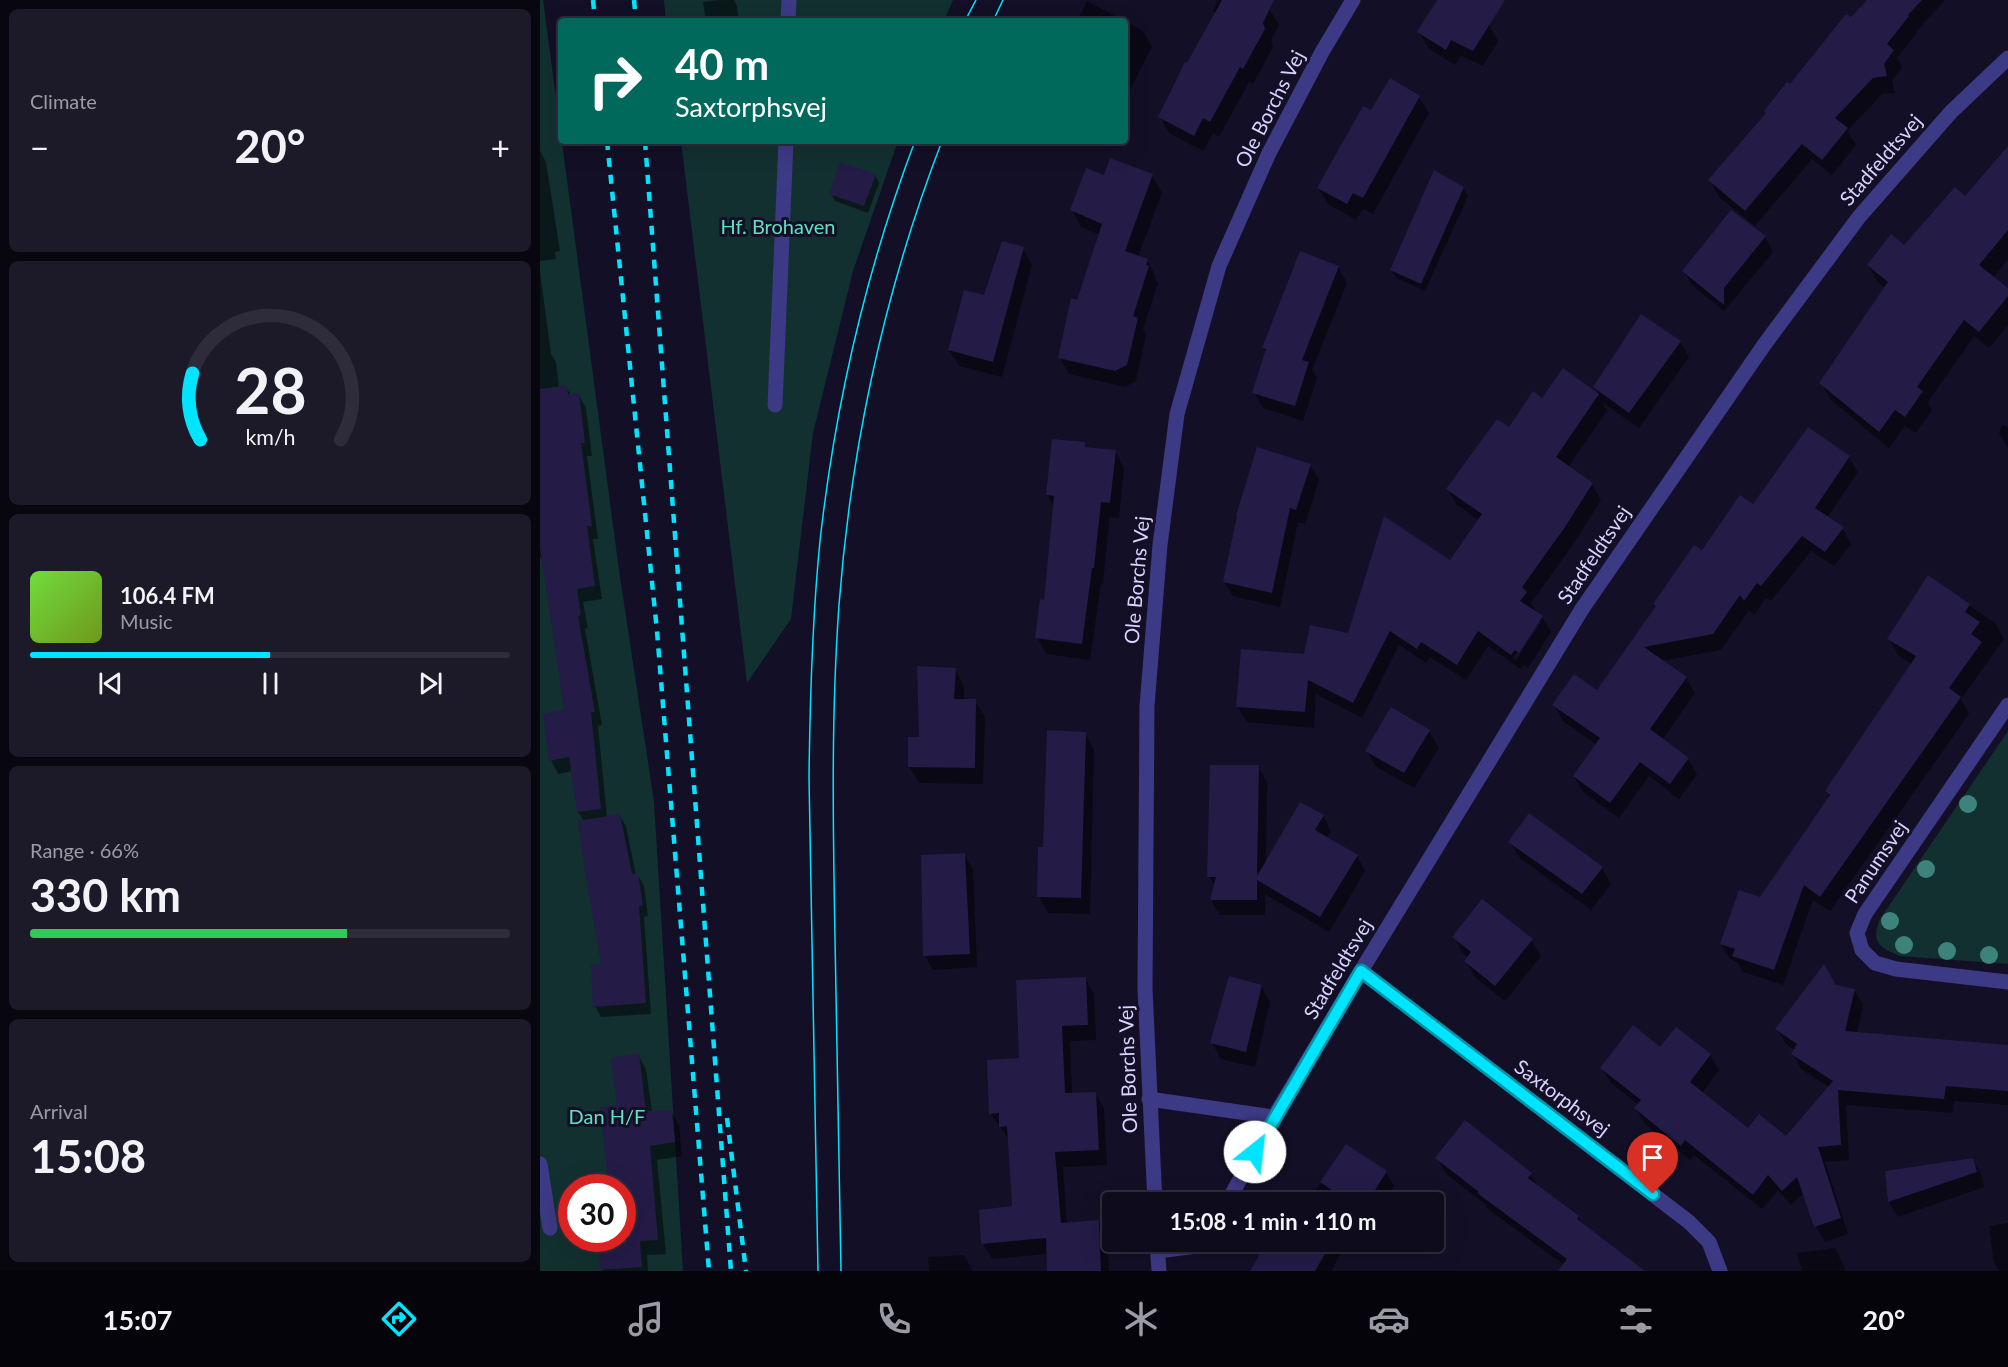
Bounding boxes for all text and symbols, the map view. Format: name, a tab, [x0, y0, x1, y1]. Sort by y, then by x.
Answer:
text: 40 m	[675, 39, 769, 89]
icon: right	[576, 42, 654, 120]
street label: Ole Borchs Vej	[1229, 46, 1309, 171]
text: Climate	[30, 89, 97, 113]
text: Saxtorphsvej	[675, 90, 827, 123]
street label: Stadfeldtsvej	[1834, 109, 1926, 210]
text: 20°	[235, 119, 305, 173]
text: −	[30, 127, 49, 167]
text: +	[491, 127, 510, 167]
park label: Hf. Brohaven	[721, 214, 835, 238]
text: 28	[234, 352, 306, 427]
text: km/h	[245, 425, 295, 451]
street label: Stadfeldtsvej	[1552, 501, 1635, 608]
street label: Ole Borchs Vej	[1118, 515, 1154, 645]
text: 106.4 FM	[120, 582, 215, 609]
text: Music	[120, 609, 173, 633]
icon: previous	[94, 667, 127, 700]
icon: pause	[254, 667, 287, 700]
icon: next	[414, 667, 447, 700]
street label: Panumsvej	[1839, 816, 1911, 907]
text: Range · 66%	[30, 838, 139, 862]
text: 330 km	[30, 868, 181, 922]
street label: Stadfeldtsvej	[1298, 914, 1377, 1023]
street label: Ole Borchs Vej	[1113, 1004, 1141, 1134]
street label: Saxtorphsvej	[1510, 1054, 1615, 1141]
text: Arrival	[30, 1099, 88, 1123]
park label: Dan H/F	[569, 1104, 645, 1128]
position arrow	[1223, 1120, 1287, 1184]
text: 15:08	[30, 1129, 146, 1183]
pin	[1627, 1132, 1678, 1194]
icon: arrive	[1636, 1141, 1669, 1174]
speed limit sign: 30	[558, 1174, 636, 1252]
text: 15:08 · 1 min · 110 m	[1170, 1208, 1376, 1235]
icon: directions	[378, 1298, 420, 1340]
icon: music	[625, 1298, 667, 1340]
icon: phone	[873, 1298, 915, 1340]
icon: climate	[1120, 1298, 1162, 1340]
icon: car	[1368, 1298, 1410, 1340]
icon: filters	[1615, 1298, 1657, 1340]
text: 15:07	[103, 1303, 172, 1336]
text: 20°	[1863, 1303, 1905, 1336]

